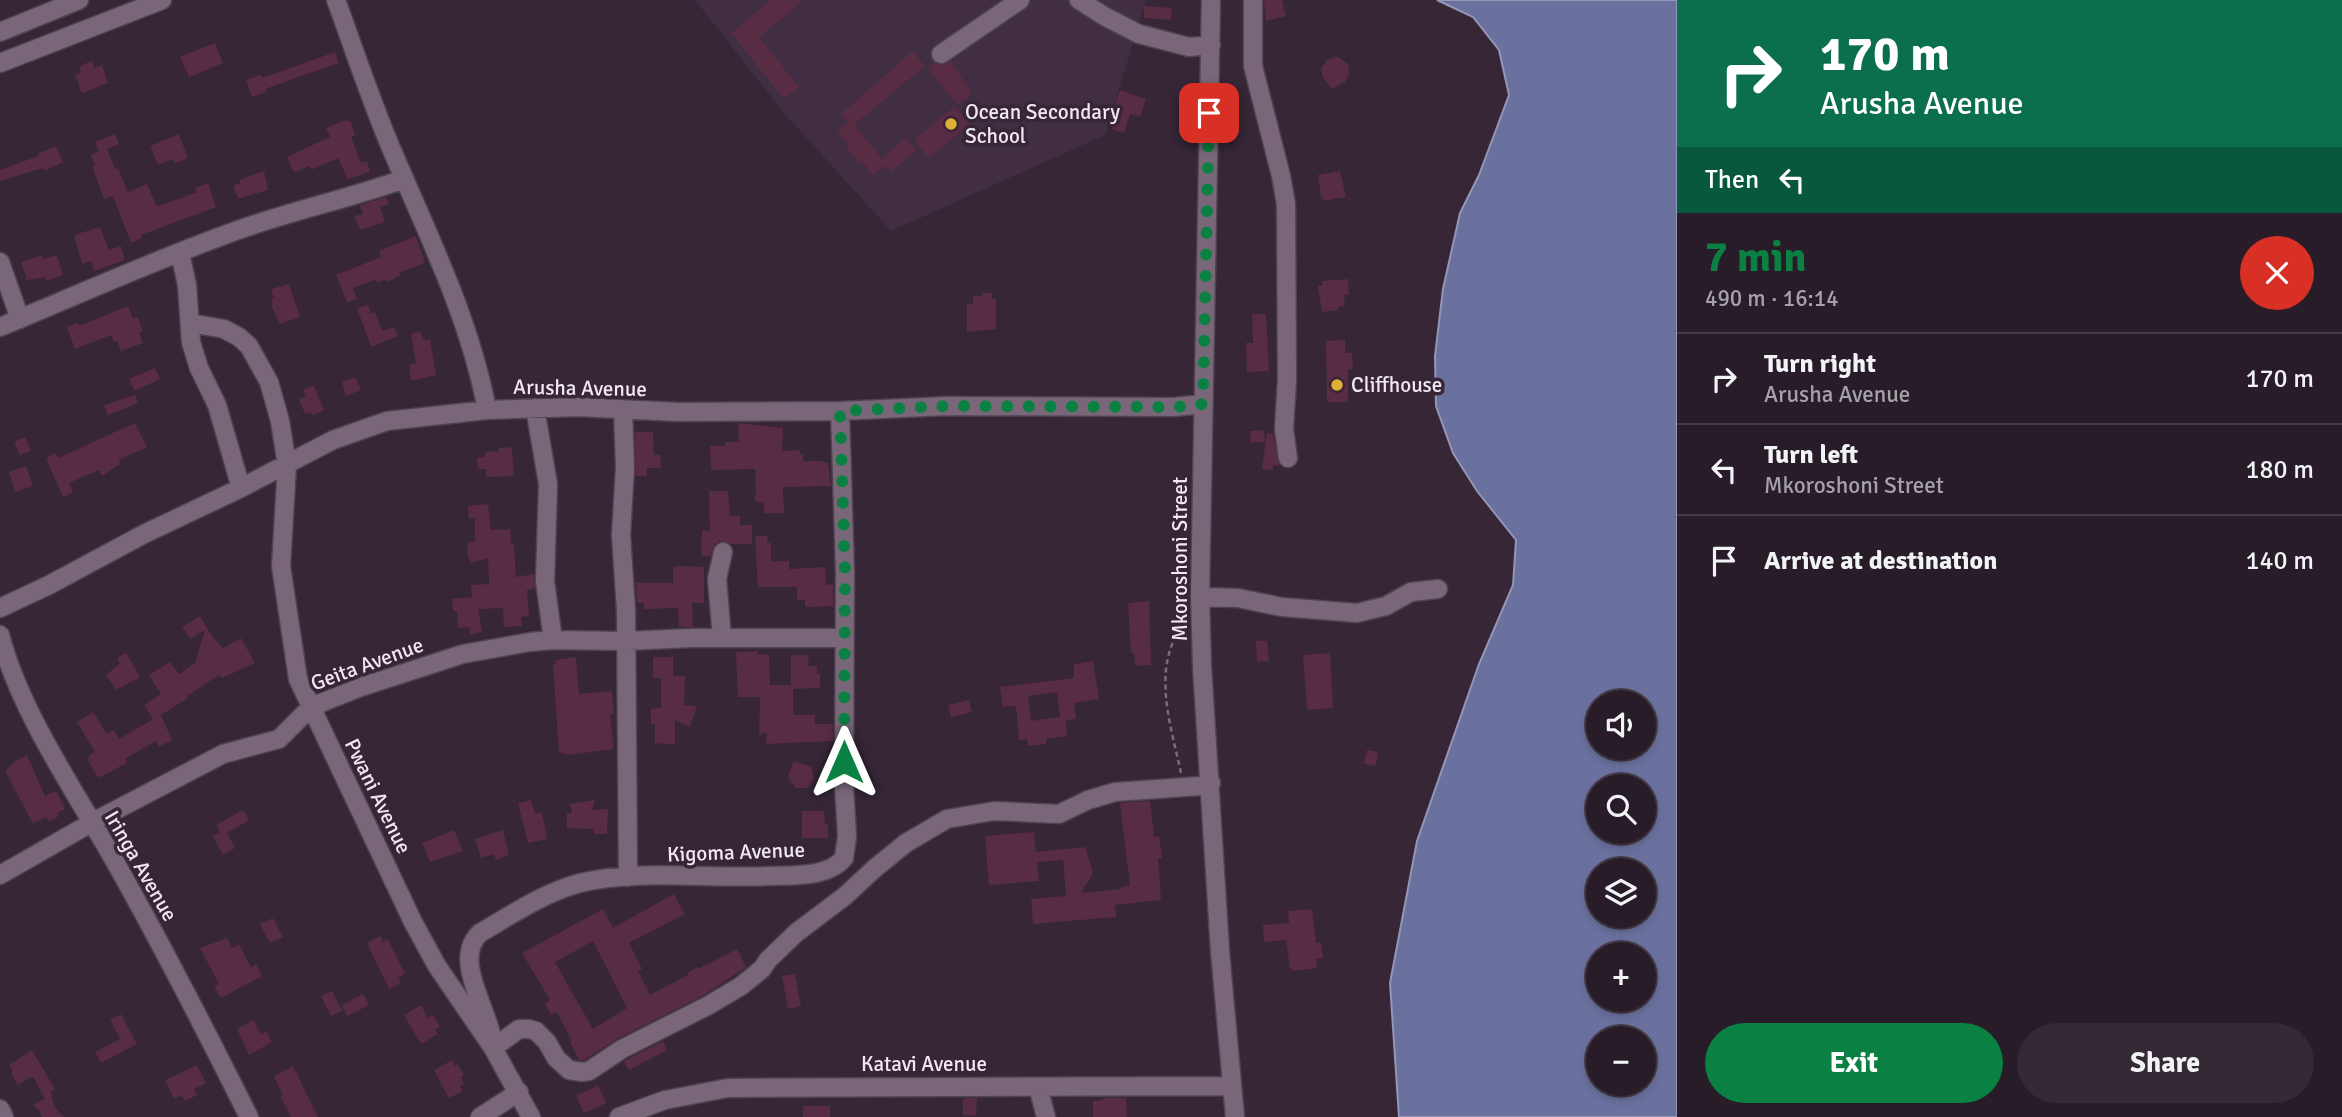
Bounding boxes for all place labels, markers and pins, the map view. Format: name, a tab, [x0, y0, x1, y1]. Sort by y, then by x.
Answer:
pin	[1179, 83, 1239, 143]
place label: Ocean Secondary School	[965, 99, 1120, 149]
marker: Ocean Secondary School	[943, 116, 959, 132]
place label: Cliffhouse	[1351, 372, 1442, 398]
marker: Cliffhouse	[1329, 377, 1345, 393]

